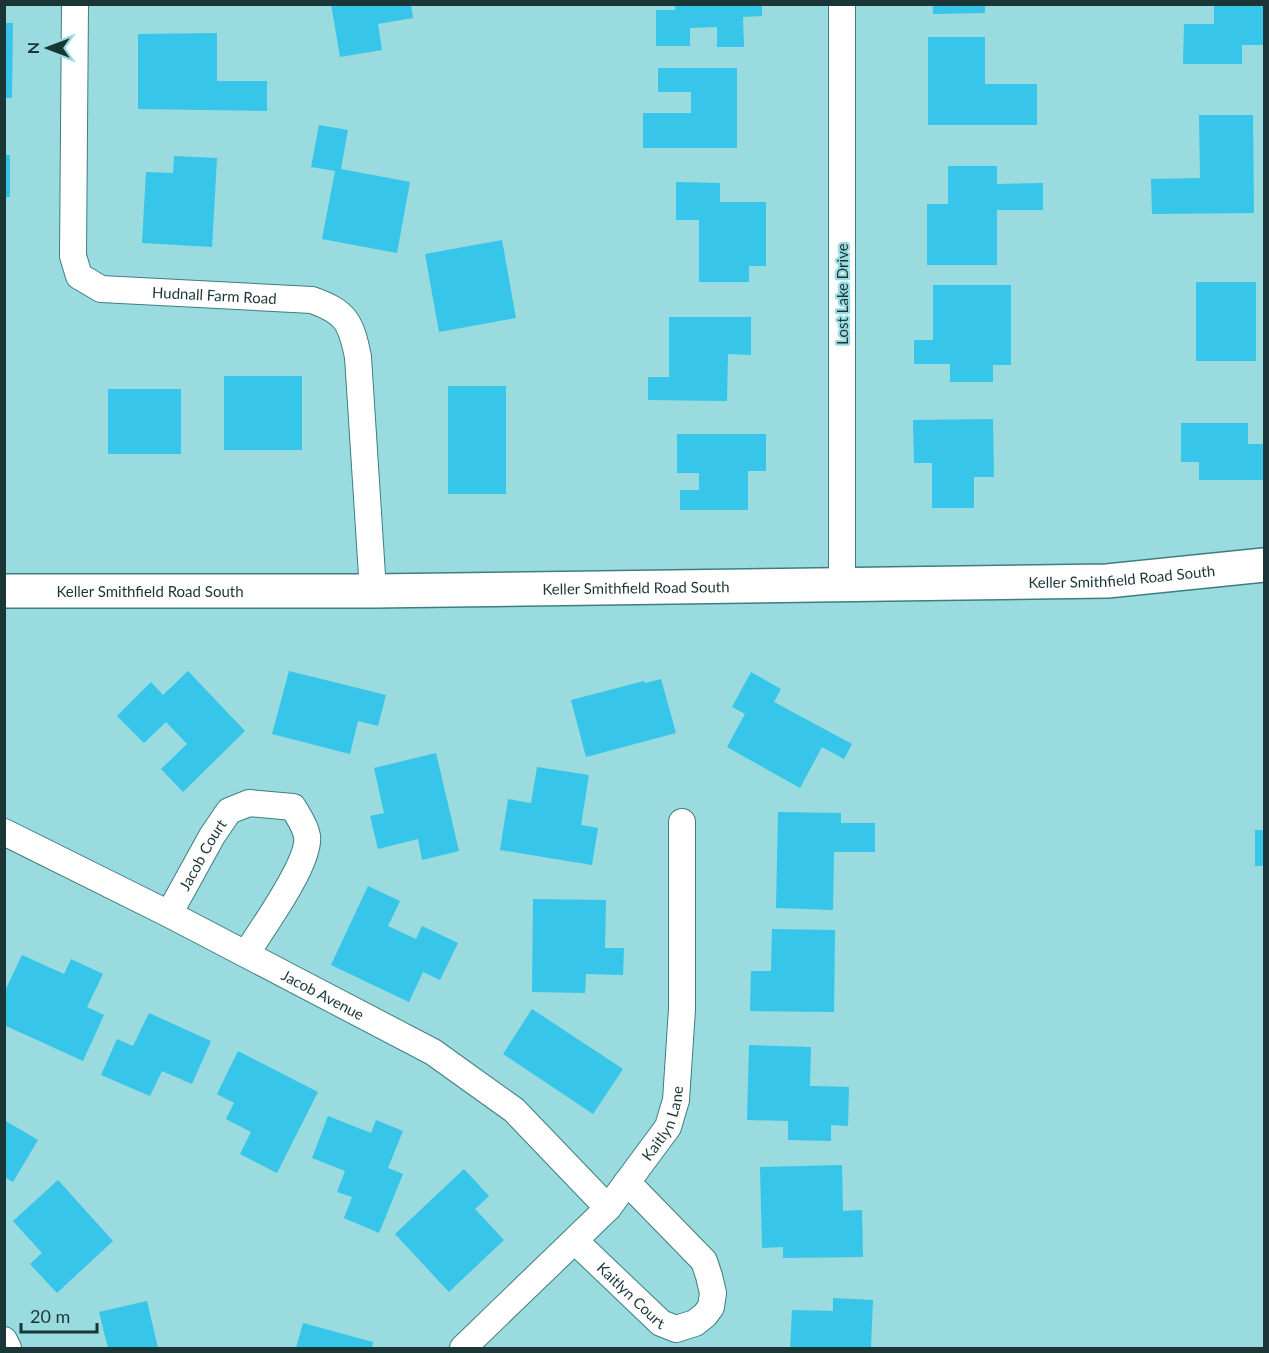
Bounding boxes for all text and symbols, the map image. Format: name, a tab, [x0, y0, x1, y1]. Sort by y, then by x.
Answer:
north arrow	[18, 18, 78, 78]
text: N	[23, 42, 42, 54]
street label: Lost Lake Drive	[833, 243, 851, 345]
street label: Hudnall Farm Road	[152, 283, 277, 307]
street label: Keller Smithfield Road South	[1028, 561, 1216, 591]
street label: Keller Smithfield Road South	[542, 577, 730, 598]
street label: Keller Smithfield Road South	[56, 582, 244, 600]
street label: Jacob Court	[175, 815, 230, 893]
street label: Jacob Avenue	[279, 966, 367, 1023]
street label: Kaitlyn Lane	[638, 1085, 686, 1164]
street label: Kaitlyn Court	[594, 1258, 668, 1333]
scale bar	[21, 1296, 98, 1334]
text: 20 m	[30, 1305, 70, 1327]

